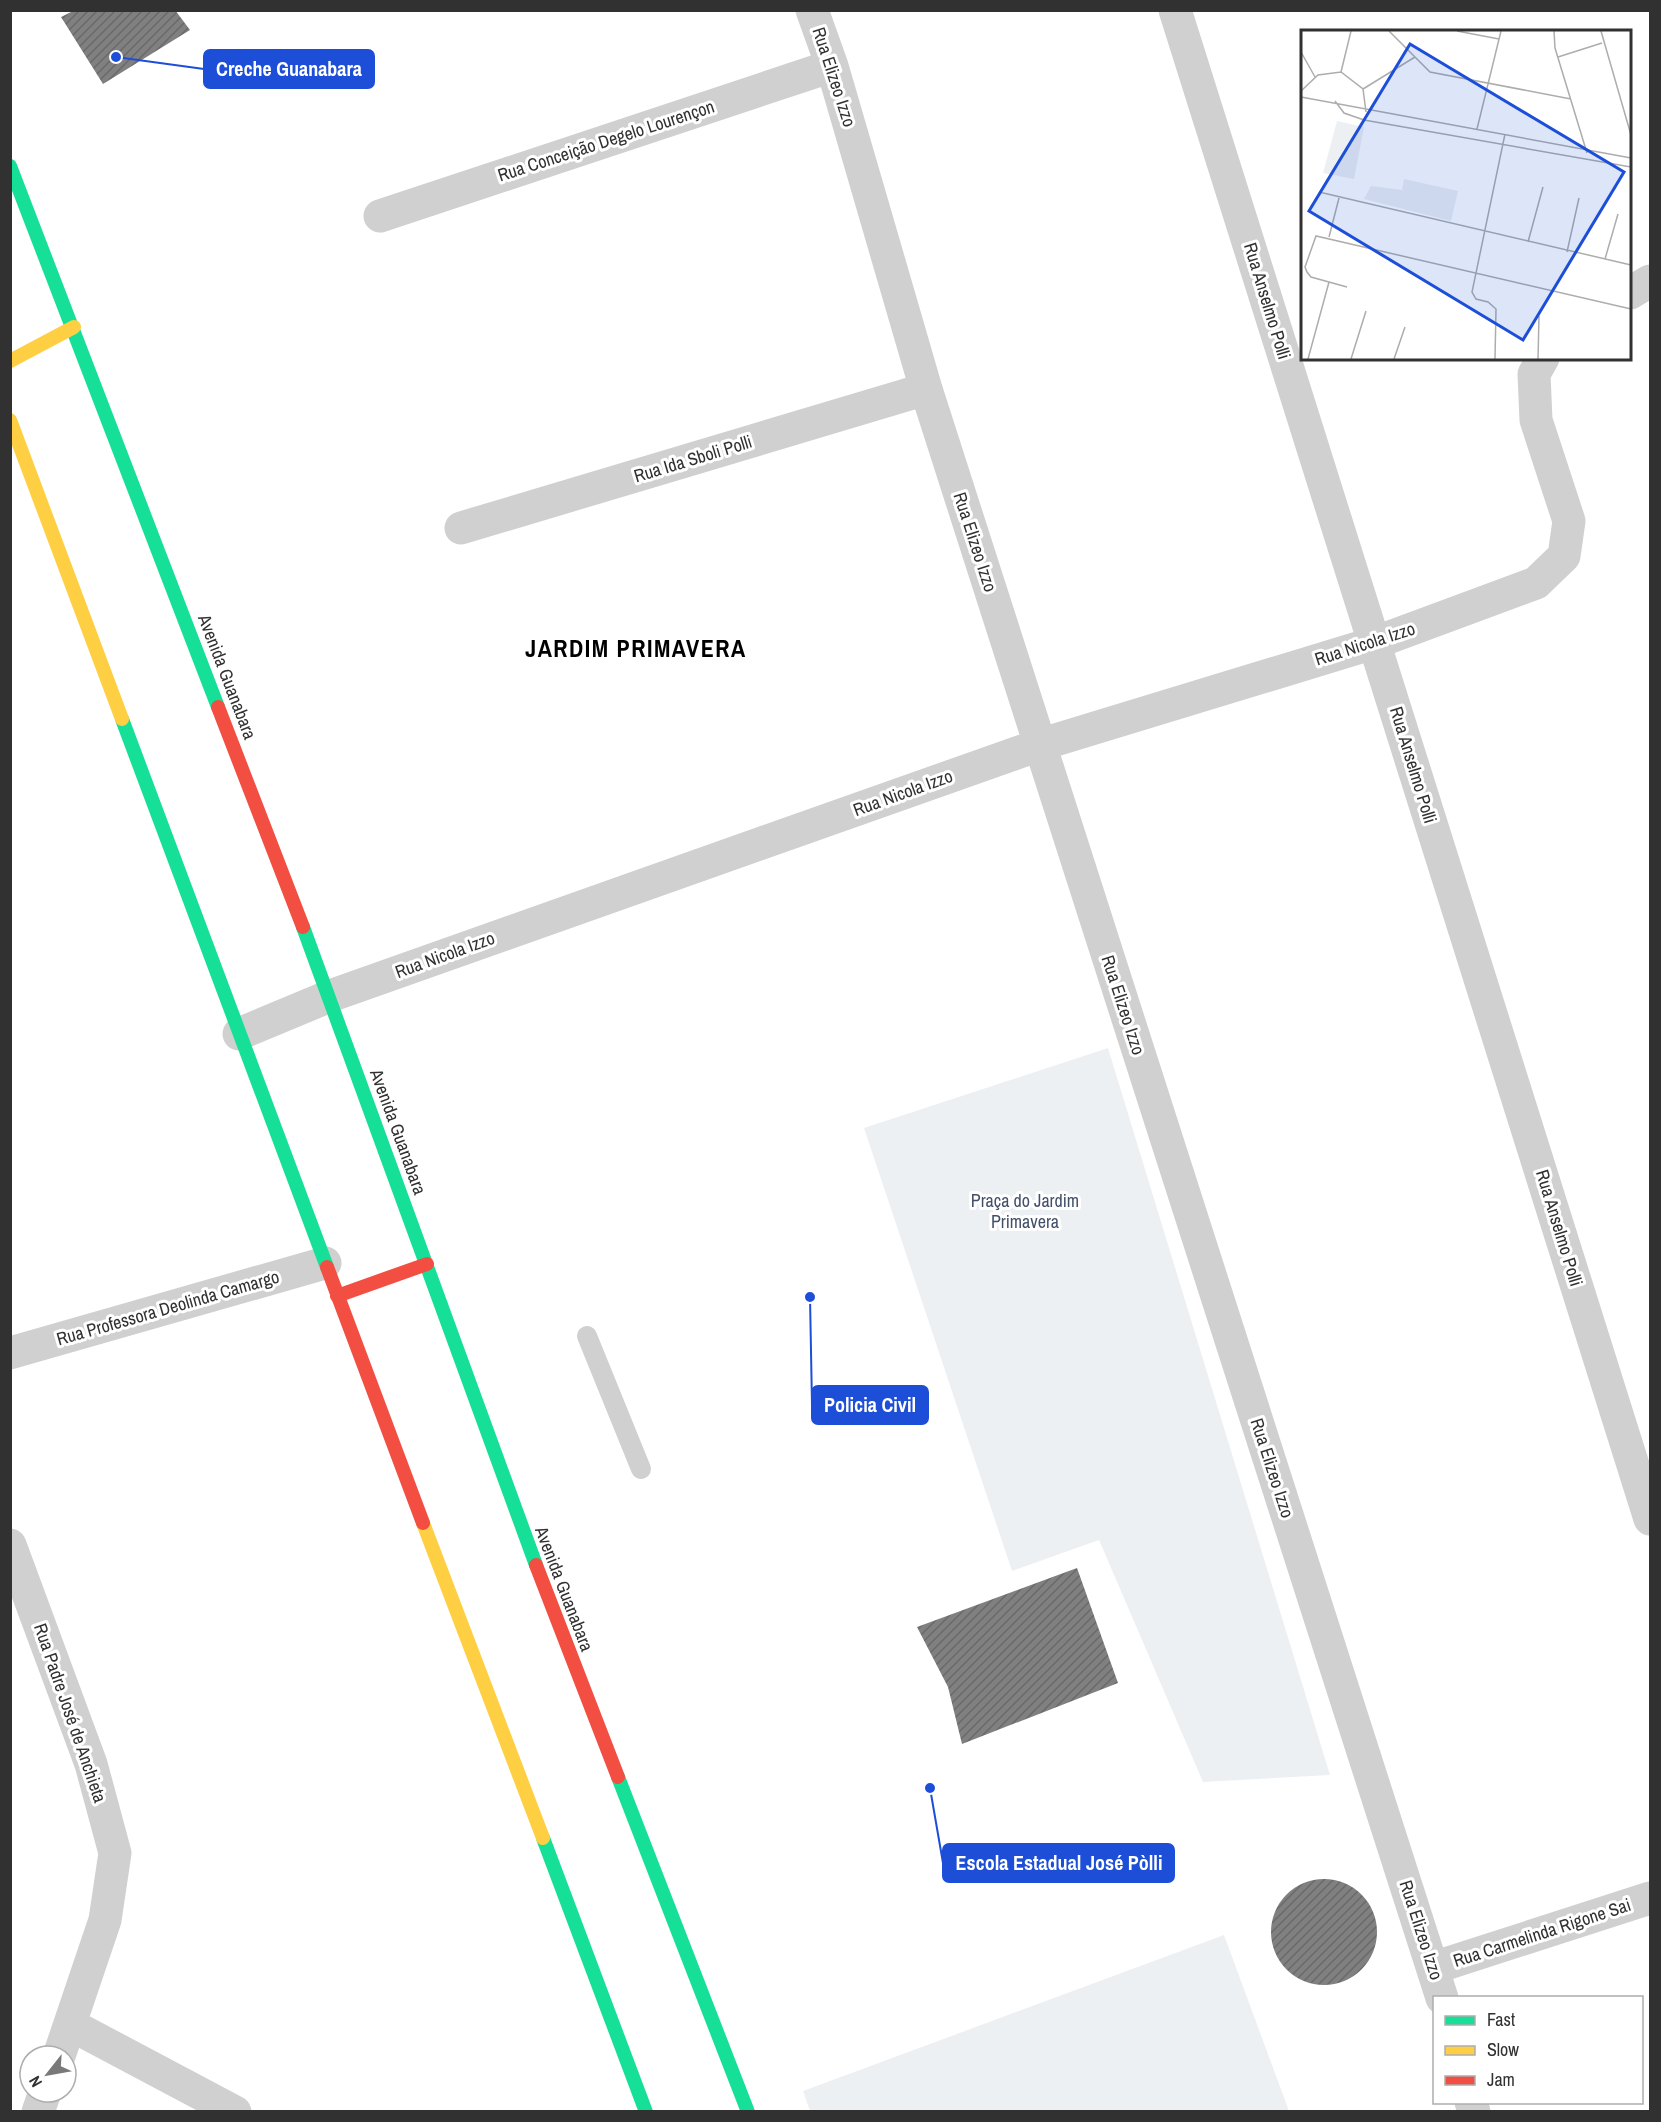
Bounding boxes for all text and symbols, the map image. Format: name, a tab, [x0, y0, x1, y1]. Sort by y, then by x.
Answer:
street label: Rua Elizeo Izzo	[807, 24, 862, 130]
inset map	[1301, 30, 1631, 360]
callout: Creche Guanabara	[204, 50, 374, 88]
text: Creche Guanabara	[216, 55, 362, 82]
street label: Rua Conceição Degelo Lourençon	[494, 94, 717, 187]
street label: Rua Anselmo Polli	[1238, 240, 1297, 362]
street label: Rua Ida Sboli Polli	[631, 429, 755, 488]
street label: Rua Elizeo Izzo	[948, 489, 1003, 595]
street label: Avenida Guanabara	[192, 610, 263, 743]
street label: Rua Nicola Izzo	[1311, 616, 1418, 672]
district label: JARDIM PRIMAVERA	[525, 632, 747, 664]
street label: Rua Anselmo Polli	[1384, 704, 1443, 826]
street label: Rua Nicola Izzo	[850, 763, 956, 822]
street label: Rua Nicola Izzo	[392, 925, 498, 984]
street label: Rua Elizeo Izzo	[1096, 952, 1151, 1058]
street label: Avenida Guanabara	[364, 1065, 433, 1198]
street label: Rua Anselmo Polli	[1530, 1167, 1589, 1289]
park label: Praça do Jardim Primavera	[971, 1188, 1079, 1234]
street label: Rua Professora Deolinda Camargo	[54, 1264, 282, 1351]
callout: Policia Civil	[812, 1386, 928, 1424]
text: Policia Civil	[824, 1391, 916, 1418]
street label: Rua Elizeo Izzo	[1245, 1415, 1300, 1521]
street label: Avenida Guanabara	[529, 1522, 600, 1655]
street label: Rua Padre José de Anchieta	[28, 1620, 113, 1806]
callout: Escola Estadual José Pòlli	[943, 1844, 1174, 1882]
text: Escola Estadual José Pòlli	[956, 1849, 1162, 1876]
street label: Rua Elizeo Izzo	[1394, 1877, 1449, 1983]
street label: Rua Carmelinda Rigone Sai	[1450, 1892, 1634, 1973]
legend	[1433, 1996, 1643, 2104]
text: Fast	[1487, 2007, 1515, 2032]
text: Slow	[1487, 2037, 1519, 2062]
north arrow	[18, 2044, 78, 2104]
text: Jam	[1487, 2067, 1515, 2092]
text: N	[23, 2072, 47, 2091]

